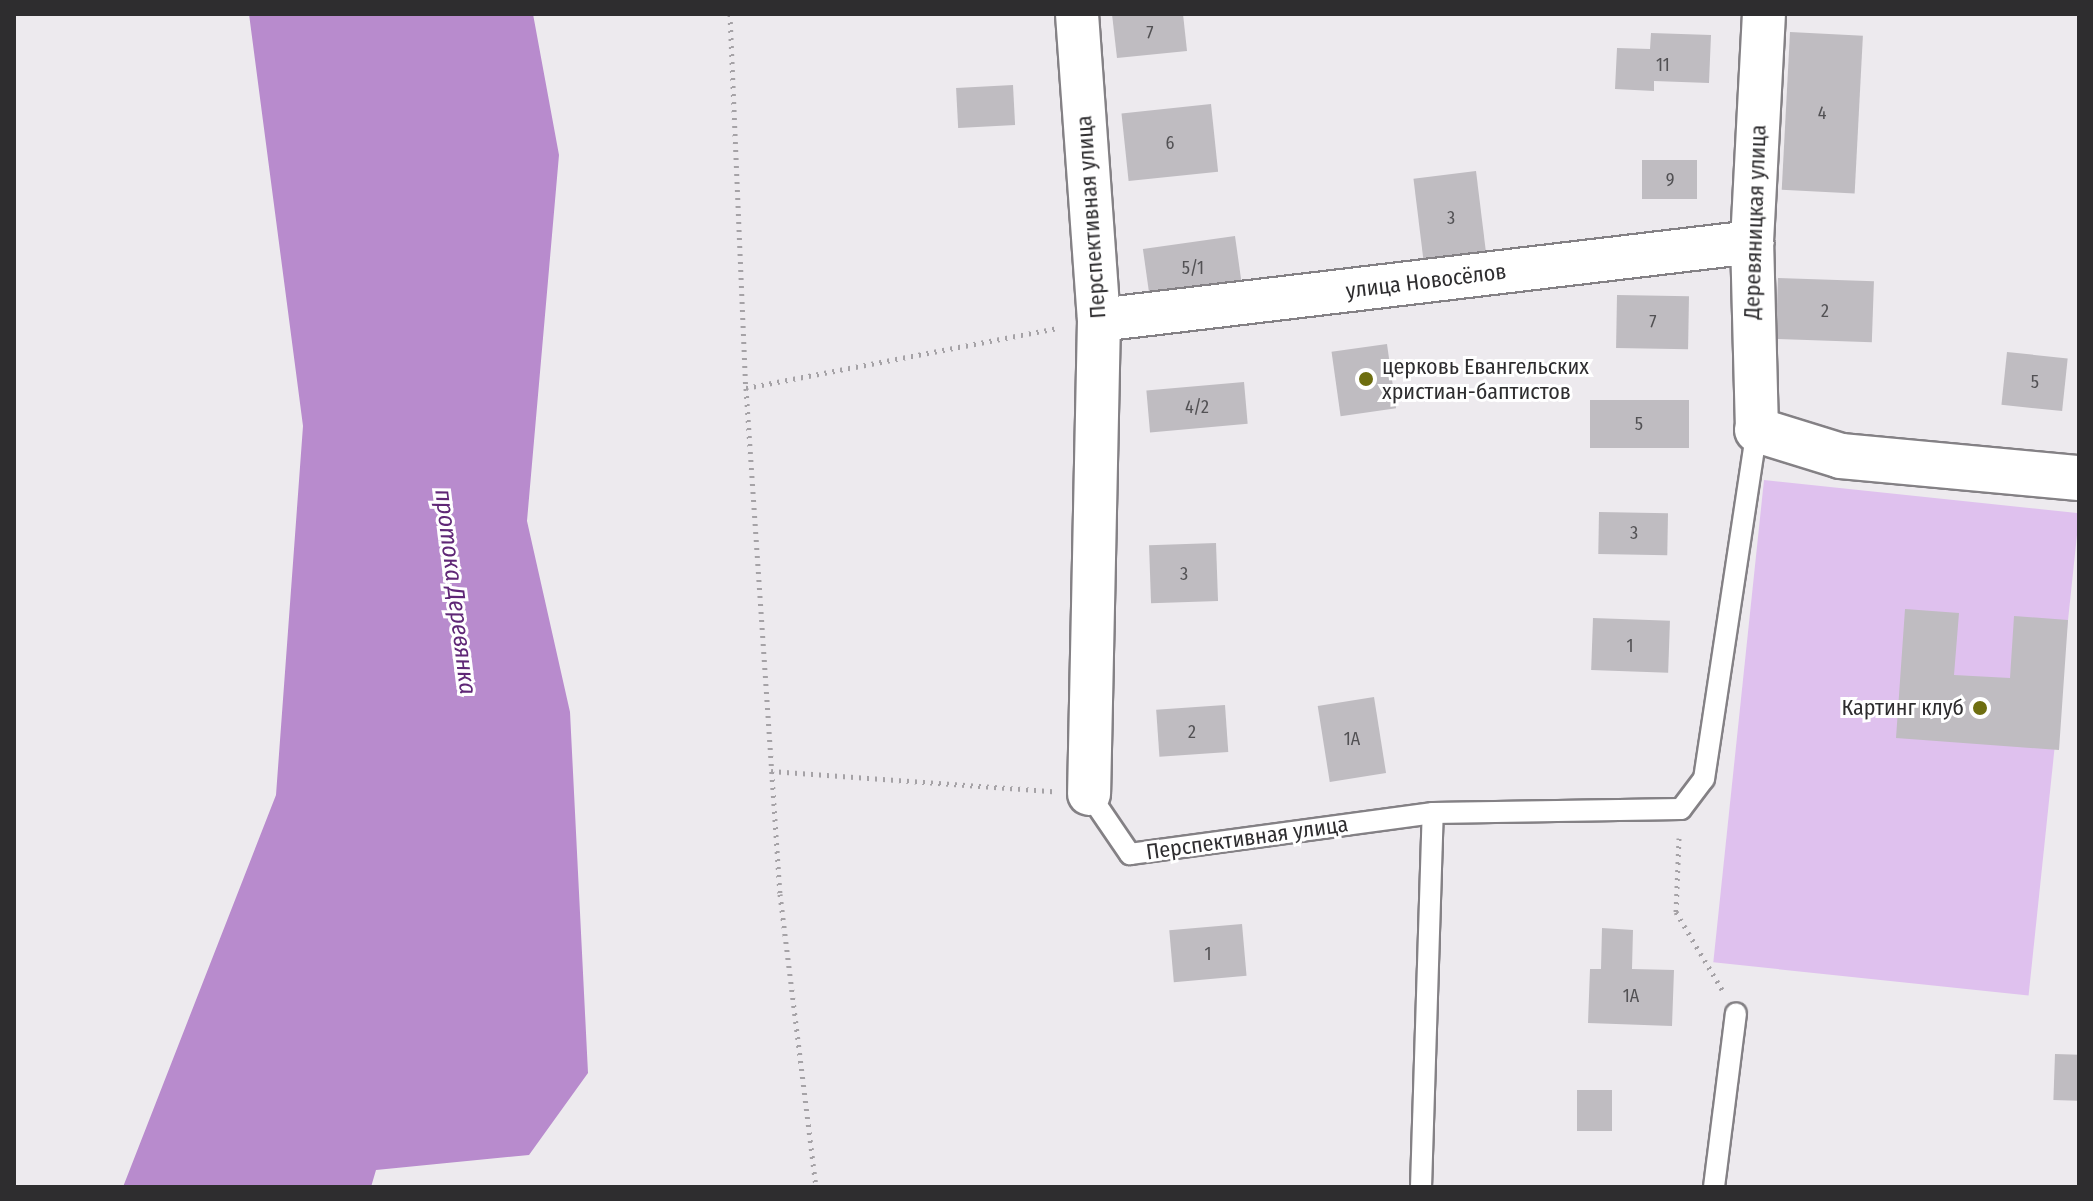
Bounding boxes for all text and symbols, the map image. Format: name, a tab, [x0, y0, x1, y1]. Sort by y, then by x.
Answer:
house number: 7	[1146, 22, 1154, 44]
house number: 11	[1656, 54, 1670, 76]
house number: 4	[1818, 102, 1826, 124]
street label: Перспективная улица	[1071, 115, 1111, 319]
street label: Деревяницкая улица	[1738, 124, 1772, 320]
house number: 6	[1166, 132, 1174, 154]
house number: 9	[1666, 169, 1674, 191]
house number: 3	[1447, 207, 1455, 229]
house number: 5/1	[1182, 257, 1204, 279]
street label: улица Новосёлов	[1344, 258, 1508, 304]
house number: 2	[1821, 300, 1829, 322]
house number: 7	[1649, 311, 1657, 333]
place label: церковь Евангельских христиан-баптистов	[1382, 353, 1589, 404]
marker: церковь Евангельских христиан-баптистов	[1357, 370, 1375, 388]
house number: 5	[2031, 371, 2039, 393]
house number: 4/2	[1185, 396, 1209, 418]
house number: 5	[1635, 413, 1643, 435]
water label: протока Деревянка	[428, 488, 482, 696]
house number: 3	[1630, 522, 1638, 544]
house number: 3	[1180, 563, 1188, 585]
house number: 1	[1626, 635, 1634, 657]
place label: Картинг клуб	[1841, 695, 1964, 721]
marker: Картинг клуб	[1971, 699, 1989, 717]
house number: 2	[1188, 721, 1196, 743]
house number: 1А	[1344, 728, 1360, 750]
street label: Перспективная улица	[1144, 811, 1350, 865]
house number: 1	[1204, 943, 1212, 965]
house number: 1А	[1623, 985, 1639, 1007]

